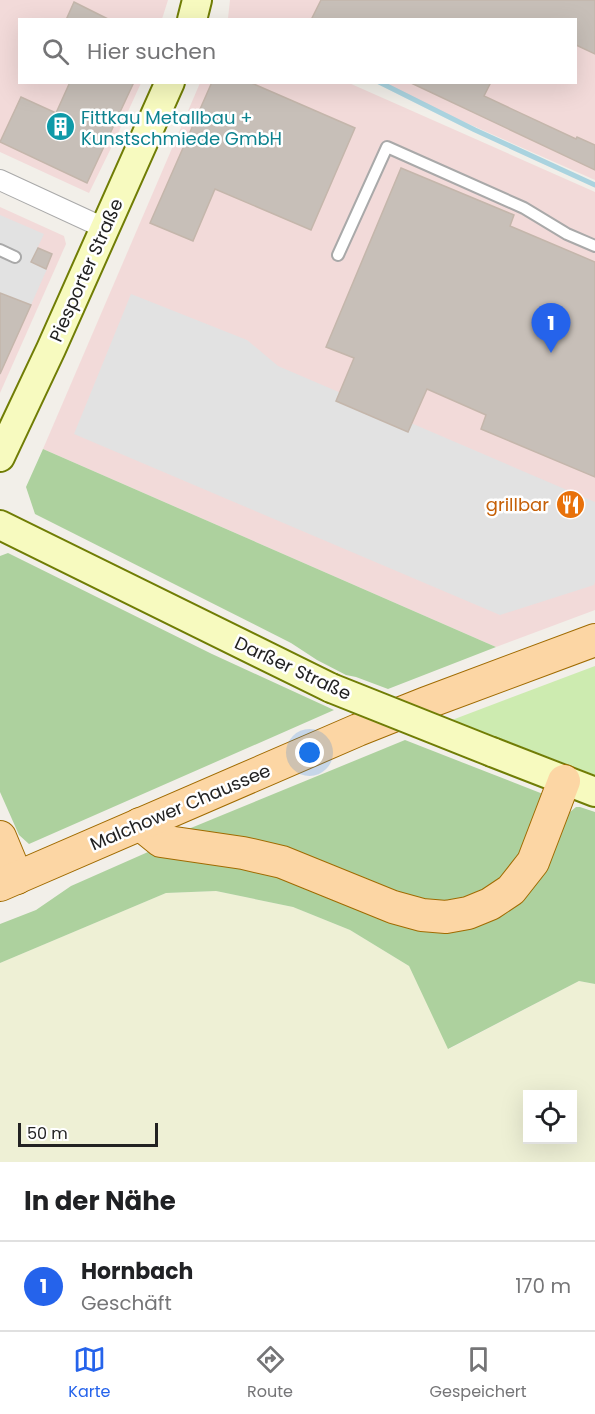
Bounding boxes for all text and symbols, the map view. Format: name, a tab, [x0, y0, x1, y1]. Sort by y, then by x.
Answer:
search box	[18, 18, 577, 84]
icon: search	[39, 35, 72, 68]
text: Hier suchen	[87, 36, 216, 67]
place label: Fittkau Metallbau + Kunstschmiede GmbH	[81, 105, 282, 151]
building icon: Fittkau Metallbau + Kunstschmiede GmbH	[44, 111, 76, 143]
street label: Piesporter Straße	[43, 194, 129, 346]
pin: 1	[532, 304, 570, 353]
restaurant icon: grillbar	[554, 488, 586, 520]
place label: grillbar	[486, 492, 549, 517]
street label: Darßer Straße	[231, 630, 355, 706]
your location	[295, 738, 324, 767]
street label: Malchower Chaussee	[86, 758, 274, 856]
map controls	[523, 1090, 577, 1144]
button: locate	[523, 1090, 577, 1144]
scale bar	[18, 1120, 158, 1148]
text: 50 m	[27, 1122, 68, 1145]
text: In der Nähe	[24, 1183, 176, 1219]
text: Hornbach	[81, 1256, 193, 1287]
text: 1	[40, 1272, 47, 1300]
text: 170 m	[515, 1272, 571, 1300]
text: Geschäft	[81, 1289, 172, 1317]
tab: Karte	[68, 1343, 110, 1404]
tab: Route	[247, 1343, 293, 1404]
tab: Gespeichert	[430, 1343, 527, 1404]

